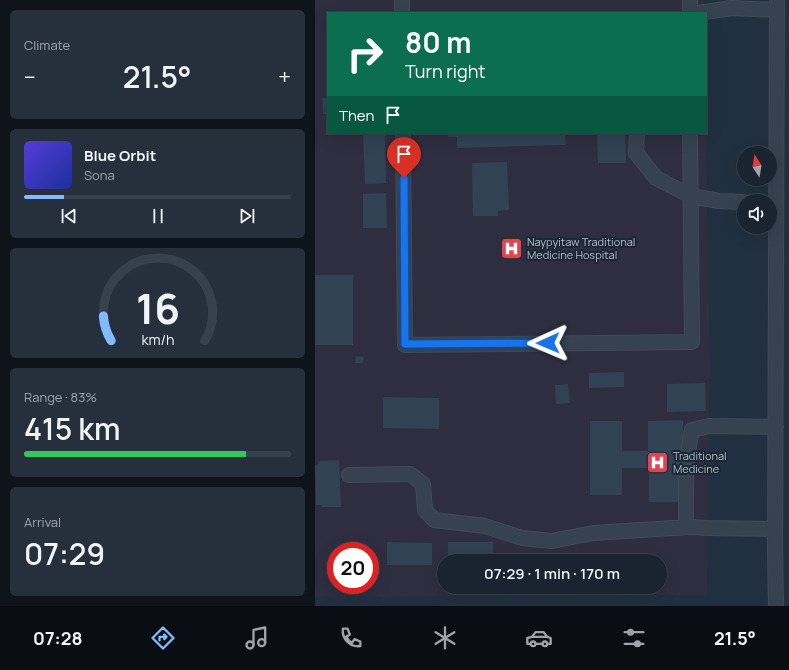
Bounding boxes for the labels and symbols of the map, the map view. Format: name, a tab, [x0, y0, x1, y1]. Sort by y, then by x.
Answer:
pin	[387, 137, 421, 178]
north arrow	[737, 146, 777, 186]
place label: Naypyitaw Traditional Medicine Hospital	[527, 234, 635, 262]
hospital icon: Naypyitaw Traditional Medicine Hospital	[499, 235, 525, 261]
position arrow	[527, 322, 569, 364]
place label: Traditional Medicine	[673, 448, 727, 476]
hospital icon: Traditional Medicine	[644, 449, 670, 475]
speed limit sign: 20	[327, 542, 379, 594]

